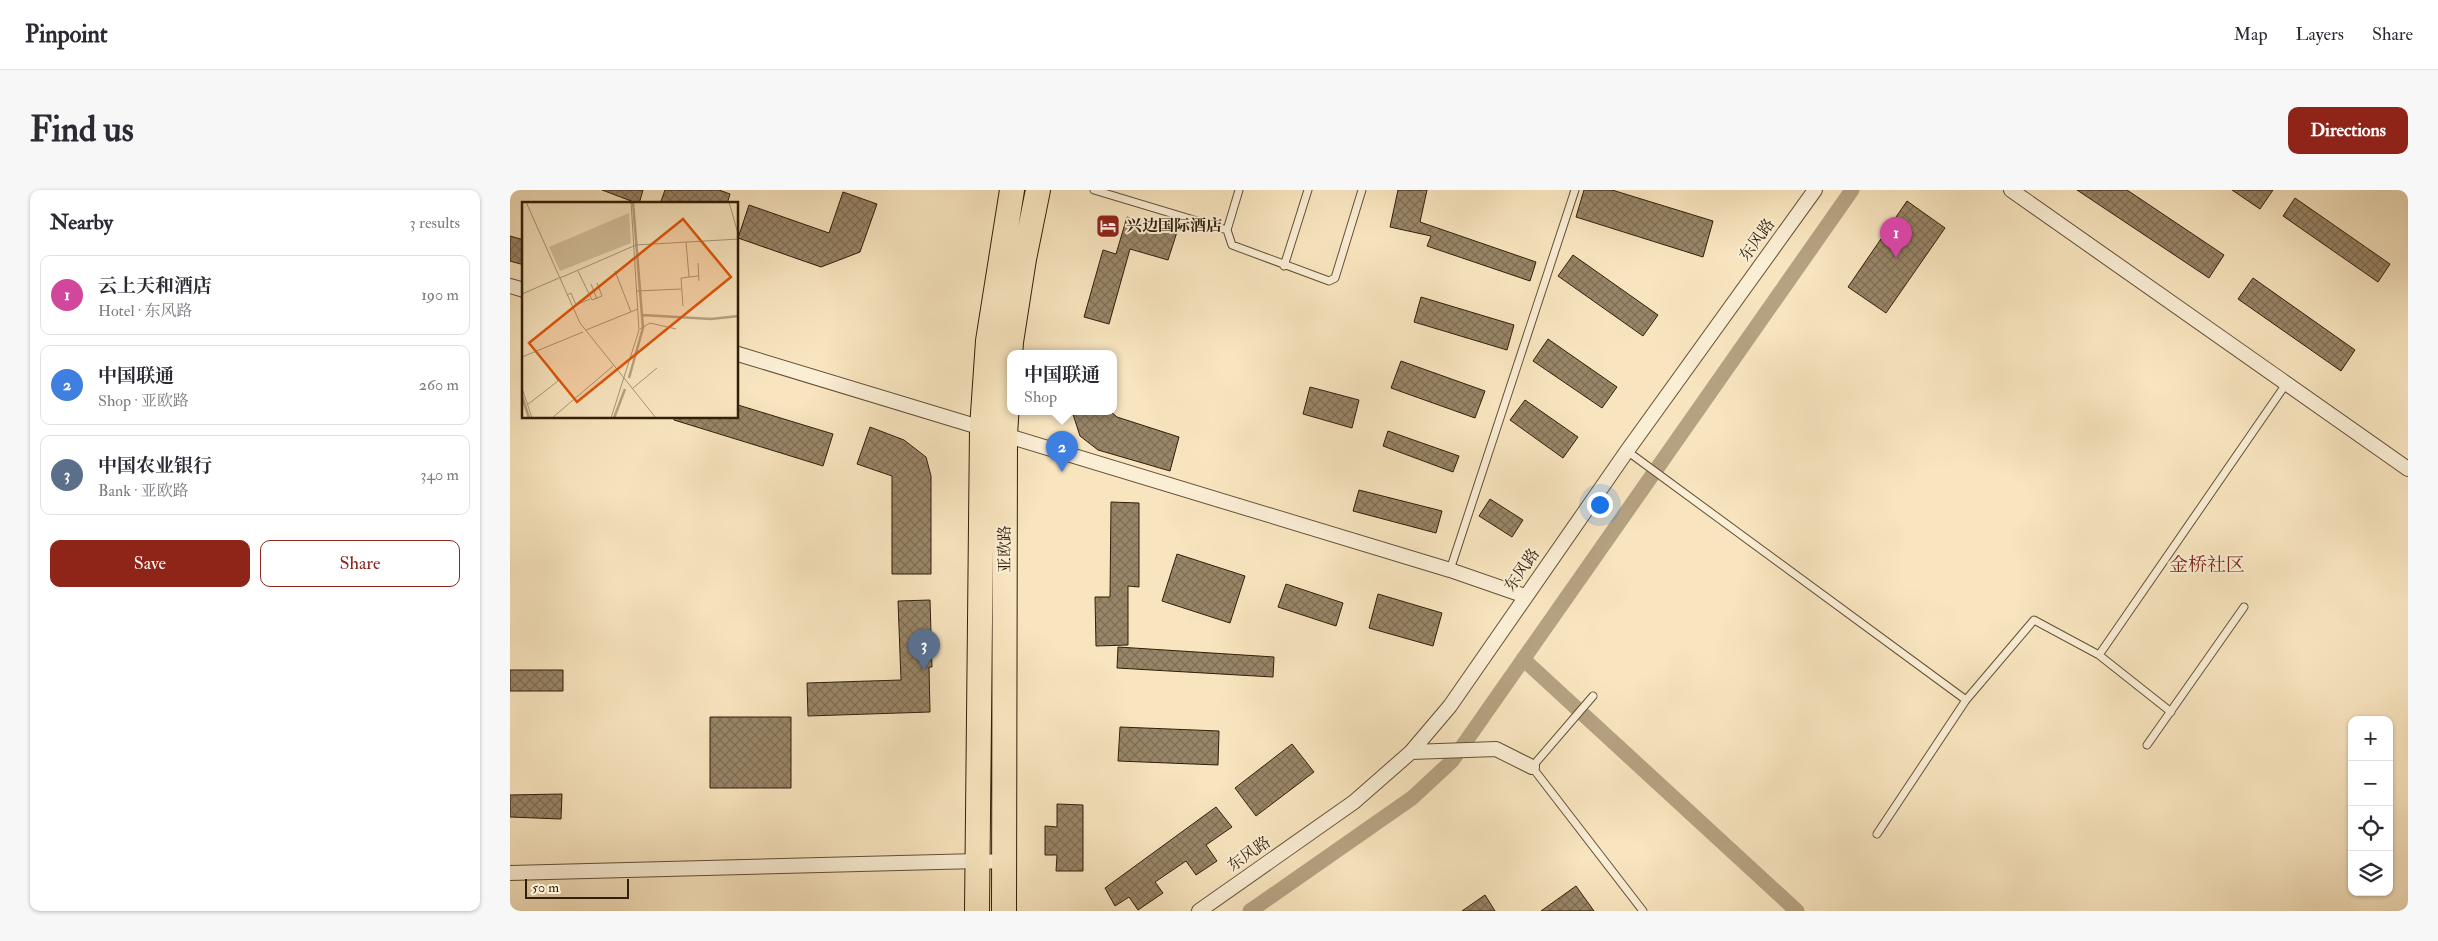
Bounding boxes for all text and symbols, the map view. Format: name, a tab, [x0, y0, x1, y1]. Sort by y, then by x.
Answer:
text: Pinpoint	[25, 19, 108, 50]
text: Map	[2234, 23, 2268, 46]
text: Layers	[2296, 23, 2344, 46]
text: Share	[2372, 23, 2413, 46]
button: Directions	[2288, 107, 2408, 154]
text: Find us	[30, 108, 134, 152]
inset map	[522, 202, 739, 419]
text: Nearby	[50, 209, 113, 236]
text: 3 results	[409, 213, 460, 233]
hotel icon: 兴边国际酒店	[1095, 213, 1121, 239]
street label: 东风路	[1735, 215, 1779, 265]
place label: 兴边国际酒店	[1126, 216, 1222, 236]
pin: 1	[1880, 217, 1912, 258]
text: 云上天和酒店	[98, 274, 212, 298]
text: 1	[64, 285, 70, 305]
text: 190 m	[421, 285, 459, 305]
text: Hotel · 东风路	[98, 301, 192, 321]
popup	[1007, 350, 1117, 415]
text: 中国联通	[1024, 363, 1100, 387]
text: 中国联通	[98, 364, 174, 388]
text: 2	[63, 375, 71, 395]
text: 260 m	[419, 375, 459, 395]
text: Shop	[1024, 387, 1057, 407]
text: Shop · 亚欧路	[98, 391, 189, 411]
pin: 2	[1046, 431, 1078, 472]
text: 中国农业银行	[98, 454, 212, 478]
text: 3	[64, 465, 70, 485]
text: 340 m	[420, 465, 459, 485]
text: Bank · 亚欧路	[98, 481, 189, 501]
your location	[1587, 492, 1613, 518]
street label: 亚欧路	[995, 525, 1015, 573]
button: Save	[50, 540, 250, 587]
button: Share	[260, 540, 460, 587]
street label: 东风路	[1500, 545, 1544, 595]
district label: 金桥社区	[2169, 553, 2245, 577]
pin: 3	[908, 629, 940, 670]
map controls	[2348, 716, 2393, 896]
button: +	[2348, 716, 2393, 761]
button: −	[2348, 761, 2393, 806]
button: locate	[2348, 806, 2393, 851]
street label: 东风路	[1224, 832, 1274, 876]
button: layers	[2348, 851, 2393, 896]
scale bar	[525, 876, 629, 899]
text: 50 m	[532, 879, 559, 896]

